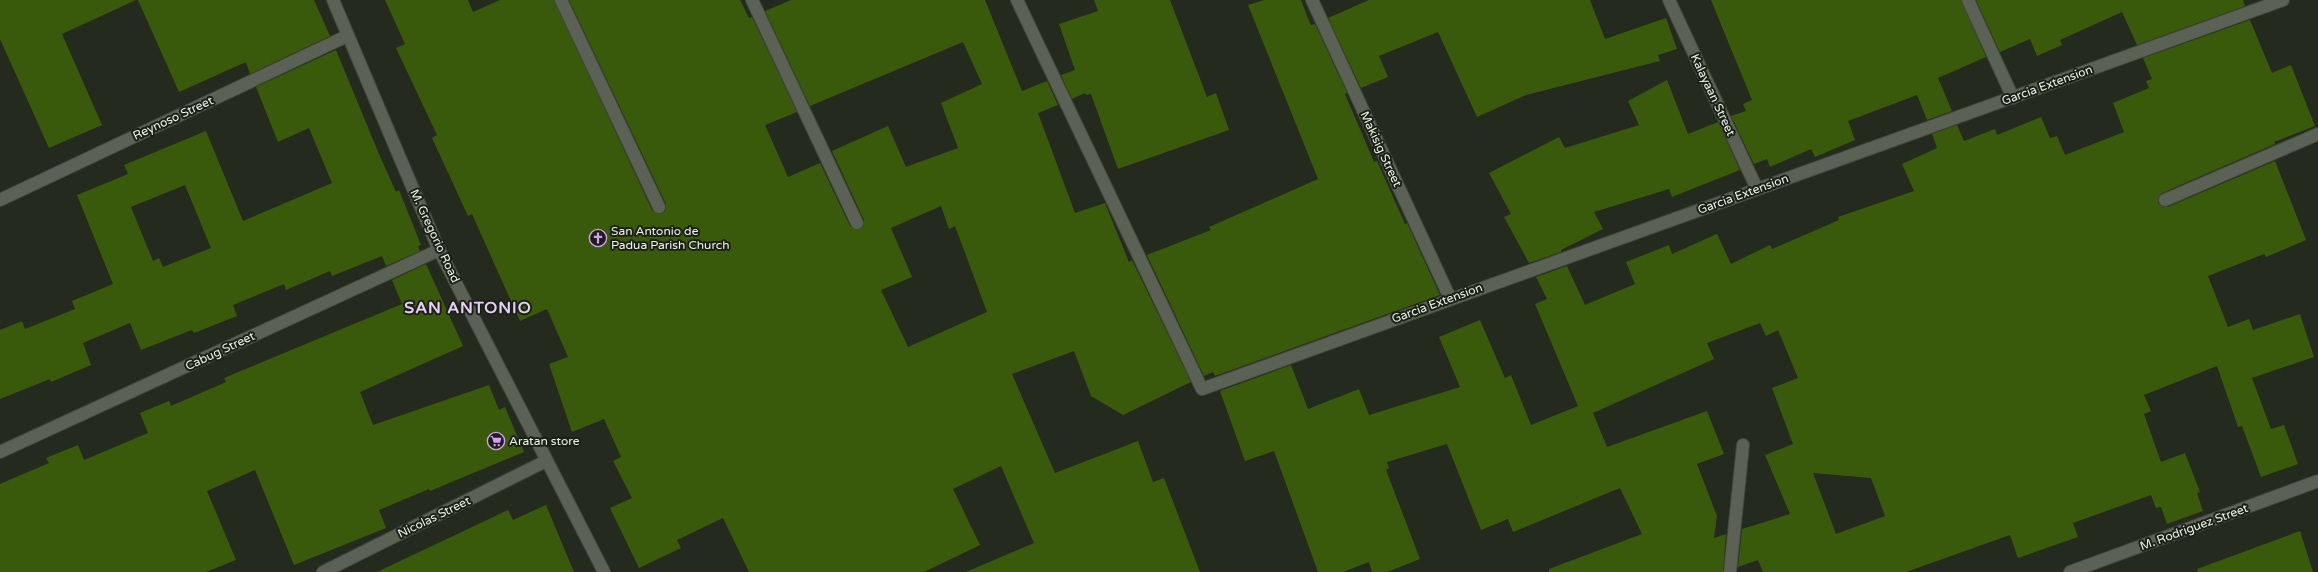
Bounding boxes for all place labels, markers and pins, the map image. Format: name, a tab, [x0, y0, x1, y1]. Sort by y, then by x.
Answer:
place label: San Antonio de Padua Parish Church	[611, 224, 730, 252]
church icon: San Antonio de Padua Parish Church	[588, 228, 608, 248]
supermarket icon: Aratan store	[486, 431, 506, 451]
place label: Aratan store	[509, 434, 580, 448]

